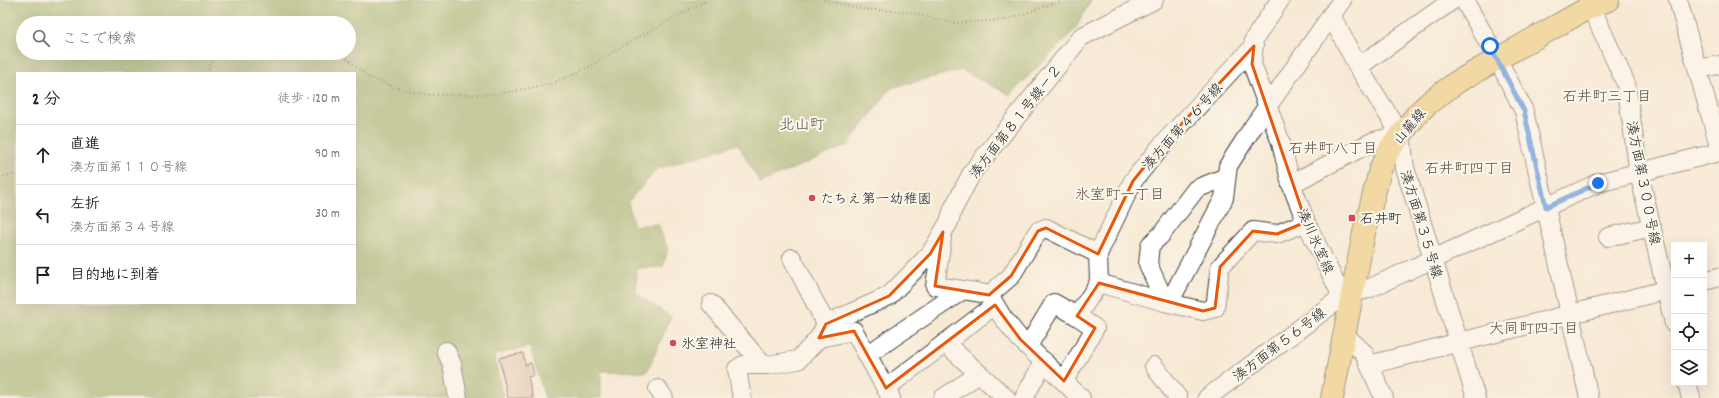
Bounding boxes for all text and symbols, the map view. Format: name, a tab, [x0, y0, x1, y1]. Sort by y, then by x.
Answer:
search box	[16, 16, 356, 60]
icon: search	[30, 27, 52, 49]
text: ここで検索	[62, 29, 137, 51]
route start	[1481, 37, 1499, 55]
street label: 湊方面第８１号線－２	[966, 61, 1068, 184]
street label: 湊方面第４６号線	[1139, 79, 1228, 176]
district label: 石井町三丁目	[1562, 87, 1652, 109]
text: 2 分	[32, 89, 60, 113]
text: 徒歩 · 120 m	[278, 90, 340, 109]
street label: 山麓線	[1389, 105, 1432, 150]
district label: 北山町	[779, 115, 825, 137]
street label: 湊方面第３００号線	[1620, 120, 1664, 247]
text: 直進	[70, 134, 100, 156]
district label: 石井町八丁目	[1288, 139, 1378, 161]
icon: ahead	[32, 144, 54, 166]
text: 90 m	[315, 145, 340, 164]
text: 湊方面第１１０号線	[70, 159, 187, 178]
district label: 石井町四丁目	[1424, 159, 1514, 181]
street label: 湊方面第３５号線	[1394, 168, 1446, 281]
route end	[1589, 174, 1607, 192]
district label: 氷室町一丁目	[1075, 185, 1165, 207]
place label: たちえ第一幼稚園	[820, 190, 931, 210]
marker: たちえ第一幼稚園	[807, 193, 817, 203]
text: 左折	[70, 194, 100, 216]
icon: left	[32, 204, 54, 226]
text: 30 m	[315, 205, 340, 224]
street label: 湊川氷室線	[1291, 206, 1338, 278]
place label: 石井町	[1360, 210, 1402, 230]
marker: 石井町	[1347, 213, 1357, 223]
text: 湊方面第３４号線	[70, 219, 174, 238]
map controls	[1671, 242, 1707, 386]
button: +	[1671, 242, 1707, 278]
icon: arrive	[32, 264, 54, 286]
text: 目的地に到着	[70, 265, 160, 287]
button: −	[1671, 278, 1707, 314]
street label: 湊方面第５６号線	[1229, 304, 1331, 387]
button: locate	[1671, 314, 1707, 350]
district label: 大同町四丁目	[1489, 319, 1579, 341]
place label: 氷室神社	[681, 335, 737, 355]
marker: 氷室神社	[668, 338, 678, 348]
button: layers	[1671, 350, 1707, 386]

